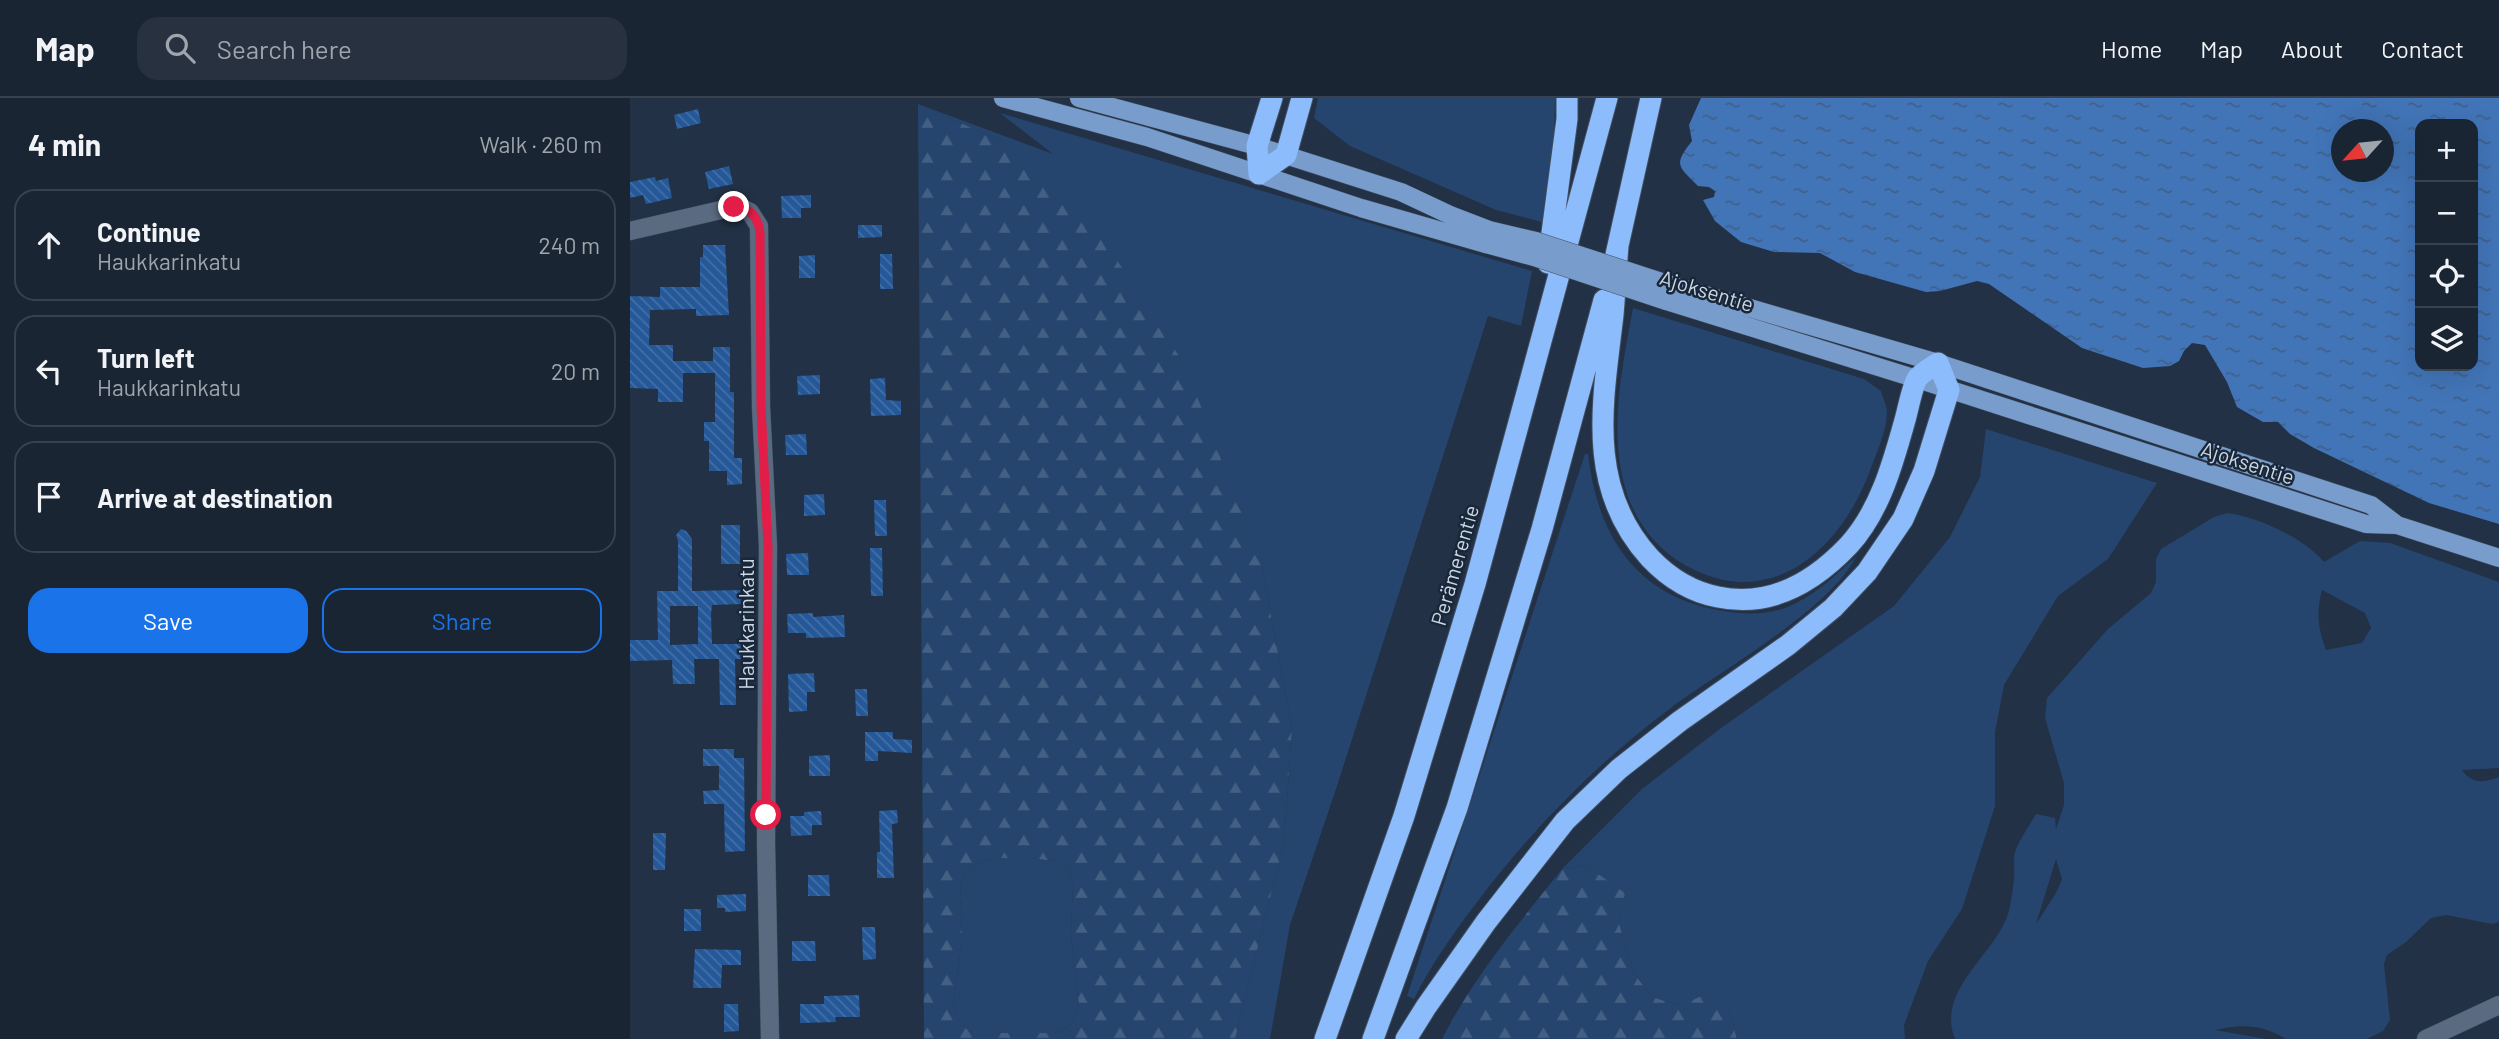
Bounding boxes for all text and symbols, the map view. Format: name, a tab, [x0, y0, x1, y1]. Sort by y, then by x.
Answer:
search box	[137, 17, 627, 80]
text: Map	[35, 28, 95, 68]
icon: search	[161, 29, 199, 67]
text: Search here	[217, 33, 352, 64]
text: Home	[2101, 34, 2162, 63]
text: Map	[2200, 34, 2243, 63]
text: About	[2281, 34, 2343, 63]
text: Contact	[2381, 34, 2464, 63]
north arrow	[2331, 119, 2394, 182]
map controls	[2415, 119, 2478, 371]
button: +	[2415, 119, 2478, 182]
text: 4 min	[28, 126, 101, 162]
text: Walk · 260 m	[480, 130, 602, 158]
button: −	[2415, 182, 2478, 245]
route end	[718, 191, 749, 222]
text: Continue	[97, 216, 201, 247]
icon: ahead	[30, 226, 68, 264]
text: 240 m	[538, 231, 600, 259]
button: locate	[2415, 245, 2478, 308]
text: Haukkarinkatu	[97, 247, 241, 275]
street label: Ajoksentie	[1657, 264, 1757, 316]
button: layers	[2415, 308, 2478, 371]
text: Turn left	[97, 342, 195, 373]
icon: left	[30, 352, 68, 390]
text: 20 m	[551, 357, 600, 385]
text: Haukkarinkatu	[97, 373, 241, 401]
street label: Ajoksentie	[2198, 435, 2298, 489]
icon: arrive	[30, 478, 68, 516]
text: Arrive at destination	[97, 482, 333, 513]
street label: Perämerentie	[1425, 502, 1483, 628]
street label: Haukkarinkatu	[733, 558, 758, 690]
button: Save	[28, 588, 308, 653]
button: Share	[322, 588, 602, 653]
route start	[750, 799, 781, 830]

